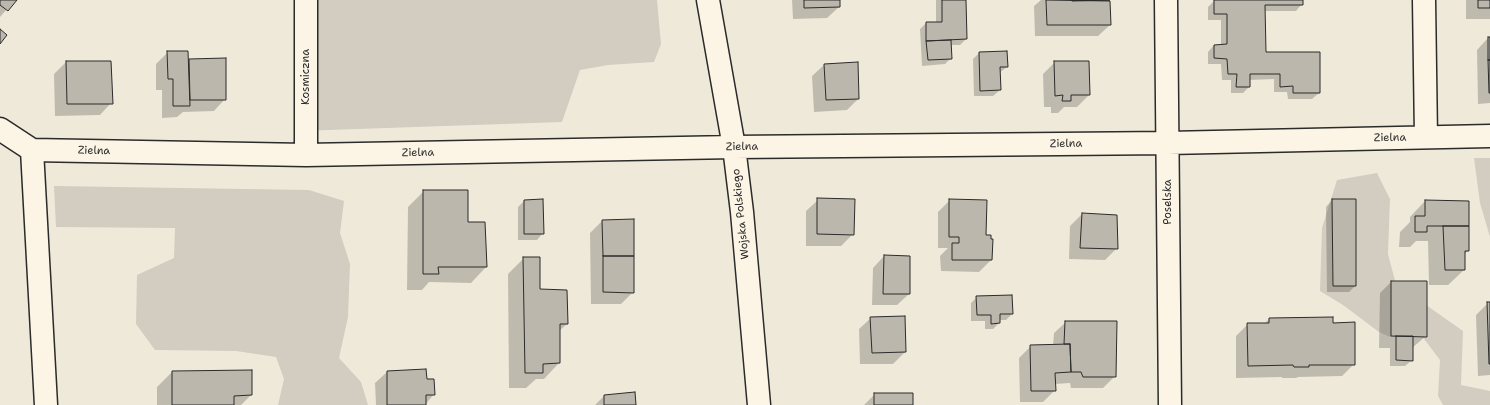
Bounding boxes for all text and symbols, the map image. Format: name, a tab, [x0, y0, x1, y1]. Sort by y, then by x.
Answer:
street label: Kosmiczna	[299, 49, 313, 105]
street label: Zielna	[1374, 131, 1406, 145]
street label: Zielna	[1050, 137, 1082, 151]
street label: Zielna	[726, 140, 758, 154]
street label: Zielna	[78, 144, 110, 158]
street label: Zielna	[402, 146, 434, 160]
street label: Wojska Polskiego	[730, 168, 752, 260]
street label: Poselska	[1161, 179, 1175, 225]

